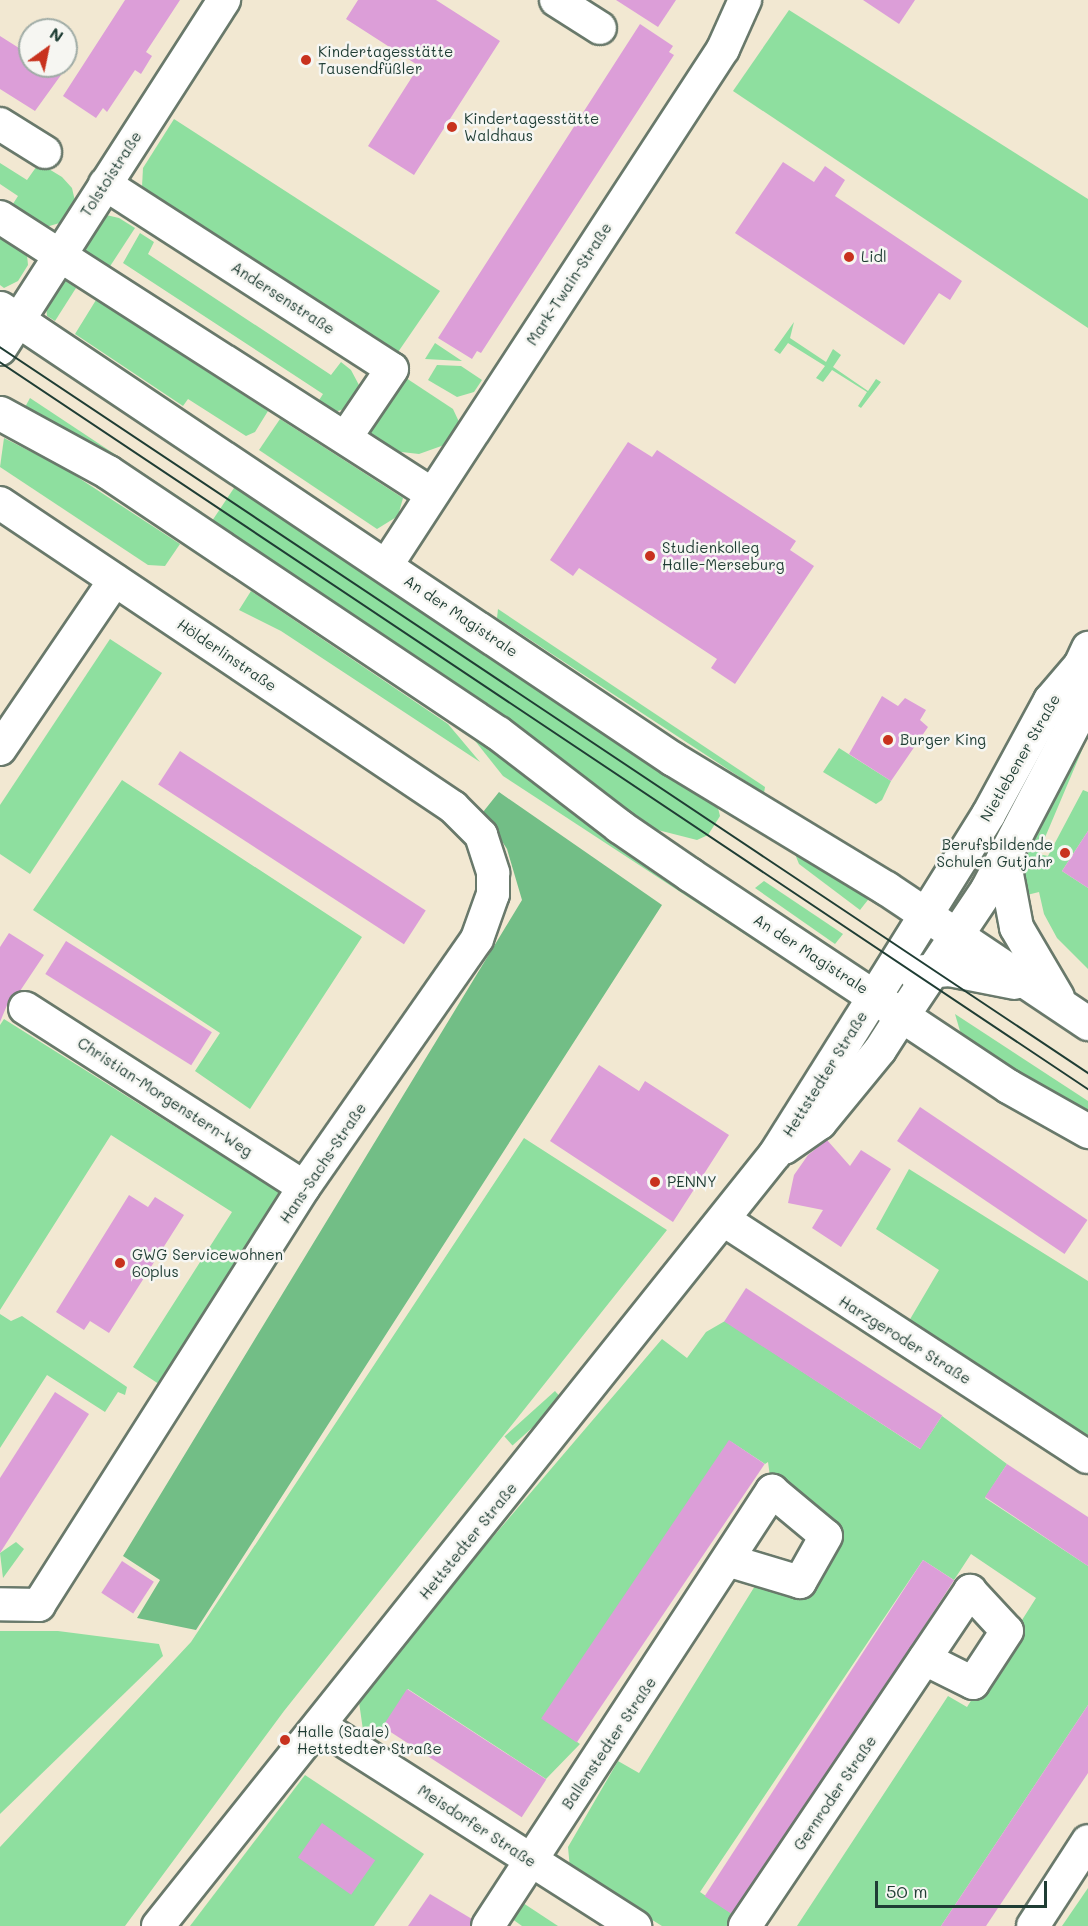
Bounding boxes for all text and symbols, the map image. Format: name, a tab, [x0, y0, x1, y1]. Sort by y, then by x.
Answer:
north arrow	[18, 18, 78, 78]
text: N	[46, 22, 68, 46]
place label: Kindertagesstätte Tausendfüßler	[318, 42, 453, 77]
marker: Kindertagesstätte Tausendfüßler	[299, 53, 313, 67]
place label: Kindertagesstätte Waldhaus	[464, 109, 599, 144]
marker: Kindertagesstätte Waldhaus	[445, 120, 459, 134]
street label: Tolstoistraße	[77, 128, 145, 220]
street label: Mark-Twain-Straße	[523, 219, 615, 349]
place label: Lidl	[861, 248, 887, 266]
marker: Lidl	[842, 250, 856, 264]
street label: Andersenstraße	[228, 258, 338, 338]
place label: Studienkolleg Halle-Merseburg	[662, 538, 785, 573]
marker: Studienkolleg Halle-Merseburg	[643, 549, 657, 563]
street label: An der Magistrale	[401, 571, 521, 661]
street label: Hölderlinstraße	[174, 615, 280, 695]
street label: Nietlebener Straße	[976, 691, 1064, 825]
place label: Burger King	[900, 731, 986, 749]
marker: Burger King	[881, 733, 895, 747]
place label: Berufsbildende Schulen Gutjahr	[937, 835, 1053, 870]
marker: Berufsbildende Schulen Gutjahr	[1058, 846, 1072, 860]
street label: An der Magistrale	[750, 910, 872, 998]
street label: Hettstedter Straße	[779, 1008, 871, 1140]
street label: Christian-Morgenstern-Weg	[74, 1034, 256, 1160]
street label: Hans-Sachs-Straße	[276, 1099, 370, 1227]
place label: PENNY	[667, 1173, 717, 1191]
marker: PENNY	[648, 1175, 662, 1189]
place label: GWG Servicewohnen 60plus	[132, 1245, 283, 1280]
marker: GWG Servicewohnen 60plus	[113, 1256, 127, 1270]
street label: Harzgeroder Straße	[836, 1292, 974, 1388]
street label: Hettstedter Straße	[415, 1479, 521, 1603]
street label: Ballenstedter Straße	[558, 1674, 660, 1812]
place label: Halle (Saale) Hettstedter Straße	[297, 1722, 442, 1757]
street label: Gernroder Straße	[790, 1732, 880, 1854]
marker: Halle (Saale) Hettstedter Straße	[278, 1733, 292, 1747]
street label: Meisdorfer Straße	[415, 1781, 539, 1871]
scale bar	[878, 1869, 1050, 1907]
text: 50 m	[886, 1879, 928, 1903]

